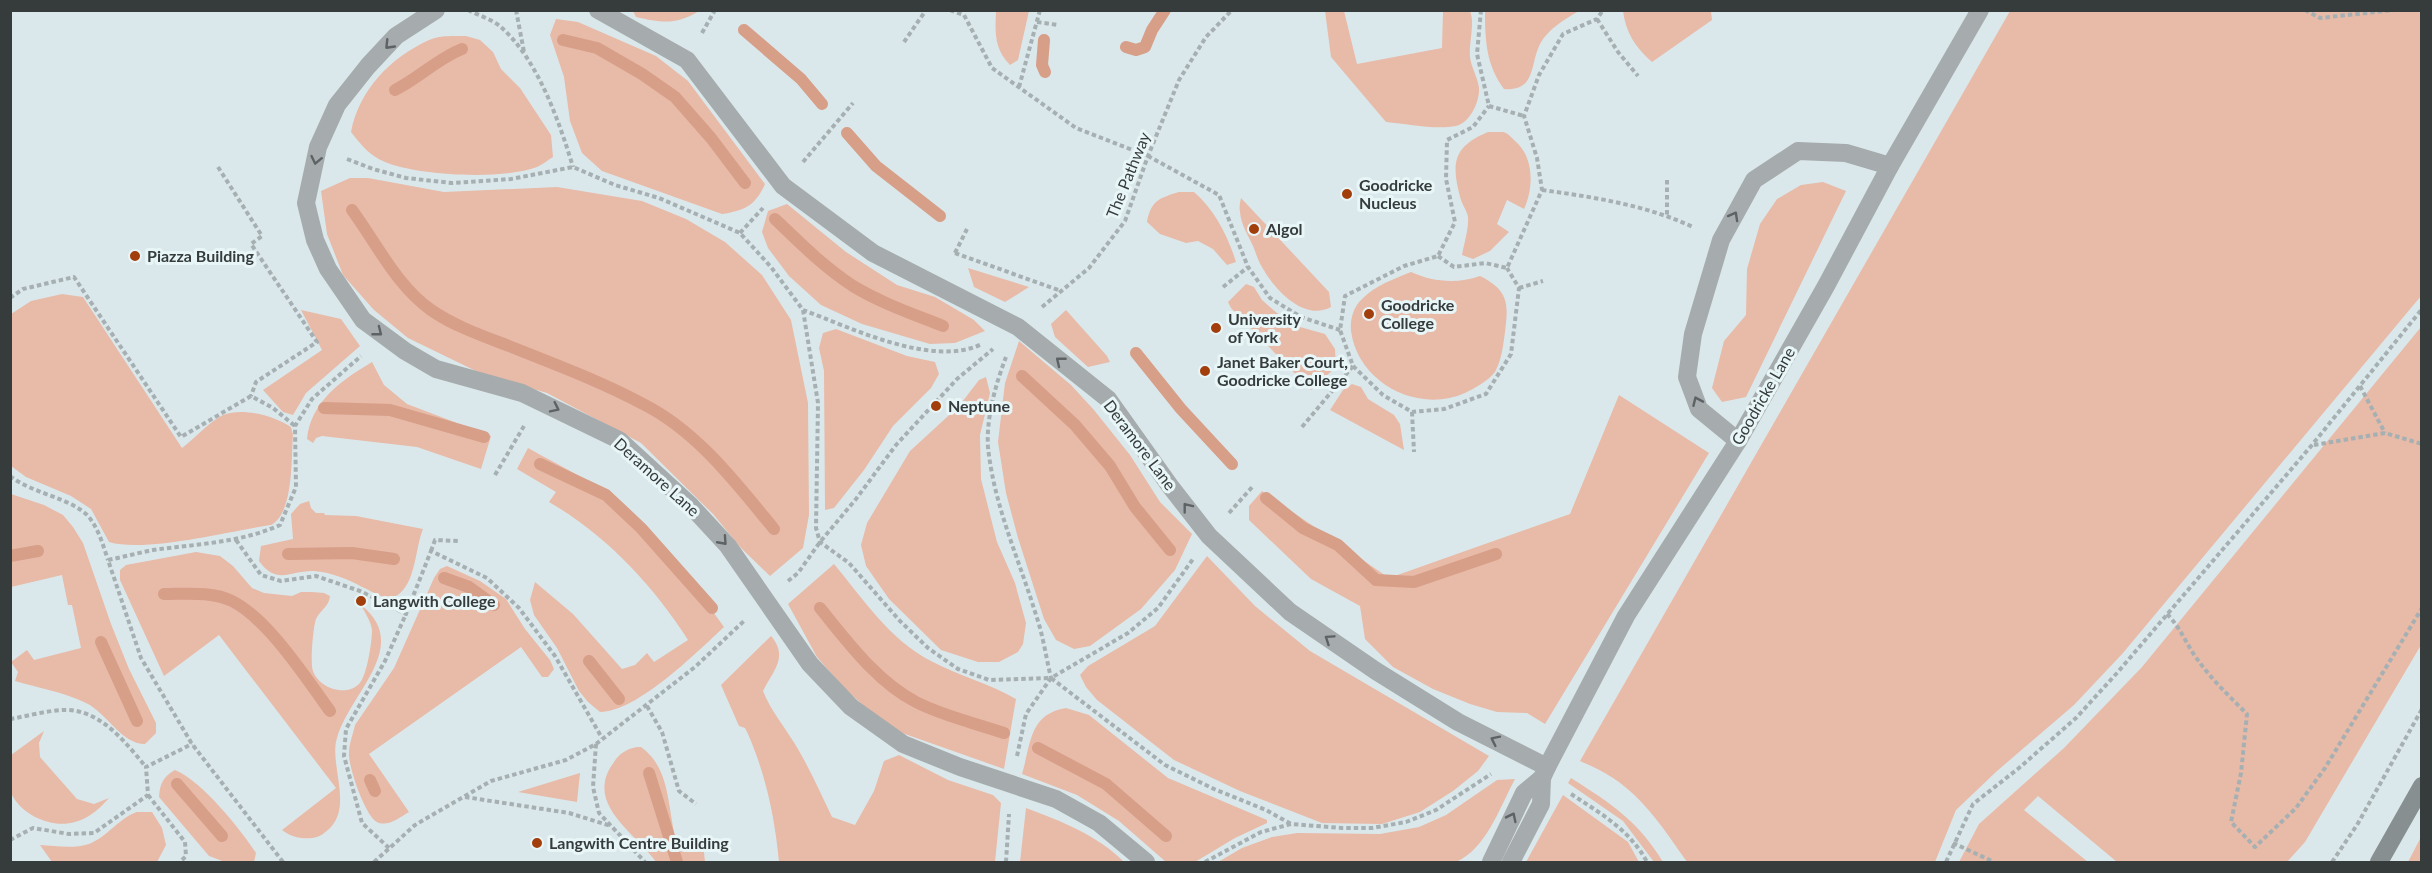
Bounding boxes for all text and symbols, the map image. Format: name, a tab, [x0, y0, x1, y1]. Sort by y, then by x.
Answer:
one-way arrow	[385, 37, 396, 48]
street label: The Pathway	[1102, 128, 1154, 221]
one-way arrow	[310, 154, 323, 164]
place label: Goodricke Nucleus	[1359, 175, 1433, 212]
marker: Goodricke Nucleus	[1340, 187, 1354, 201]
one-way arrow	[1727, 212, 1738, 222]
place label: Algol	[1265, 219, 1303, 238]
marker: Algol	[1247, 222, 1261, 236]
place label: Piazza Building	[147, 246, 254, 265]
marker: Piazza Building	[128, 249, 142, 263]
place label: Goodricke College	[1381, 295, 1455, 332]
marker: Goodricke College	[1362, 307, 1376, 321]
place label: University of York	[1228, 309, 1301, 346]
marker: University of York	[1209, 321, 1223, 335]
one-way arrow	[371, 324, 382, 335]
street label: Goodricke Lane	[1727, 343, 1798, 448]
place label: Janet Baker Court, Goodricke College	[1217, 352, 1348, 389]
one-way arrow	[1056, 357, 1067, 368]
marker: Janet Baker Court, Goodricke College	[1198, 364, 1212, 378]
place label: Neptune	[948, 396, 1011, 415]
street label: Deramore Lane	[1100, 396, 1180, 494]
one-way arrow	[1692, 396, 1704, 407]
marker: Neptune	[929, 399, 943, 413]
one-way arrow	[549, 401, 560, 413]
street label: Deramore Lane	[611, 433, 704, 520]
one-way arrow	[1183, 503, 1194, 514]
one-way arrow	[716, 534, 727, 544]
place label: Langwith College	[373, 591, 496, 610]
marker: Langwith College	[354, 594, 368, 608]
one-way arrow	[1325, 635, 1336, 646]
one-way arrow	[1491, 736, 1502, 747]
one-way arrow	[1505, 813, 1516, 823]
place label: Langwith Centre Building	[549, 833, 729, 852]
marker: Langwith Centre Building	[530, 836, 544, 850]

